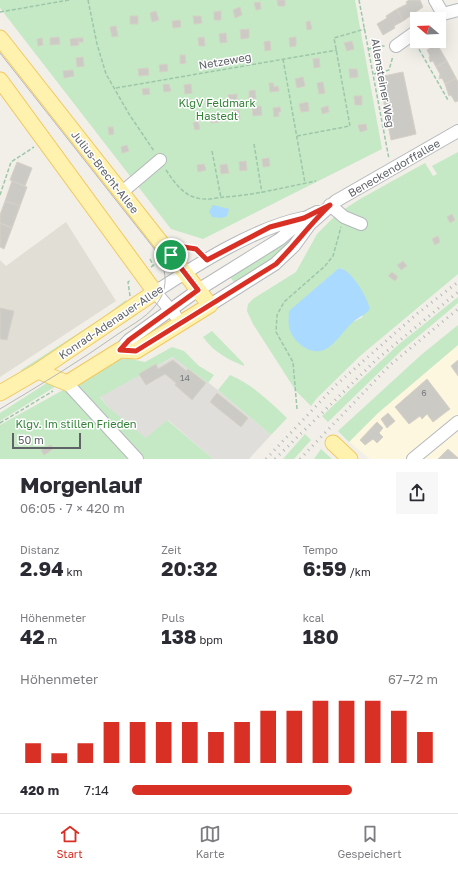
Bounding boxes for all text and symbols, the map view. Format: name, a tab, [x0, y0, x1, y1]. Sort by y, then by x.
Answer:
north arrow	[410, 12, 446, 48]
map controls	[410, 12, 446, 48]
street label: Allensteiner Weg	[369, 37, 398, 128]
street label: Netzeweg	[198, 49, 252, 72]
park label: KlgV Feldmark Hastedt	[178, 96, 256, 122]
street label: Julius-Brecht-Allee	[69, 128, 142, 216]
street label: Beneckendorffallee	[346, 136, 442, 199]
pin	[154, 238, 188, 272]
icon: arrive	[160, 244, 182, 266]
street label: Konrad-Adenauer-Allee	[56, 282, 165, 361]
house number: 14	[180, 372, 190, 383]
house number: 6	[421, 387, 427, 398]
park label: Klgv. Im stillen Frieden	[15, 417, 137, 430]
scale bar	[12, 431, 81, 450]
text: 50 m	[18, 433, 44, 446]
text: Morgenlauf	[20, 471, 142, 498]
button: share	[396, 472, 438, 514]
text: 06:05 · 7 × 420 m	[20, 500, 125, 516]
text: Distanz	[20, 543, 59, 556]
text: Zeit	[161, 543, 181, 556]
text: Tempo	[303, 543, 338, 556]
text: 2.94	[20, 556, 64, 580]
text: 20:32	[161, 556, 217, 580]
text: 6:59	[303, 556, 347, 580]
text: km	[64, 565, 83, 578]
text: /km	[347, 565, 371, 578]
text: Höhenmeter	[20, 611, 86, 624]
text: Puls	[161, 611, 185, 624]
text: kcal	[303, 611, 324, 624]
text: 42	[20, 624, 45, 648]
text: 138	[161, 624, 197, 648]
text: 180	[303, 624, 339, 648]
text: m	[45, 633, 57, 646]
text: bpm	[197, 633, 223, 646]
text: Höhenmeter	[20, 671, 98, 687]
text: 67–72 m	[388, 671, 438, 687]
text: 420 m	[20, 782, 59, 798]
text: 7:14	[84, 782, 109, 798]
tab: Start	[56, 823, 83, 860]
tab: Karte	[196, 823, 225, 860]
tab: Gespeichert	[337, 823, 402, 860]

